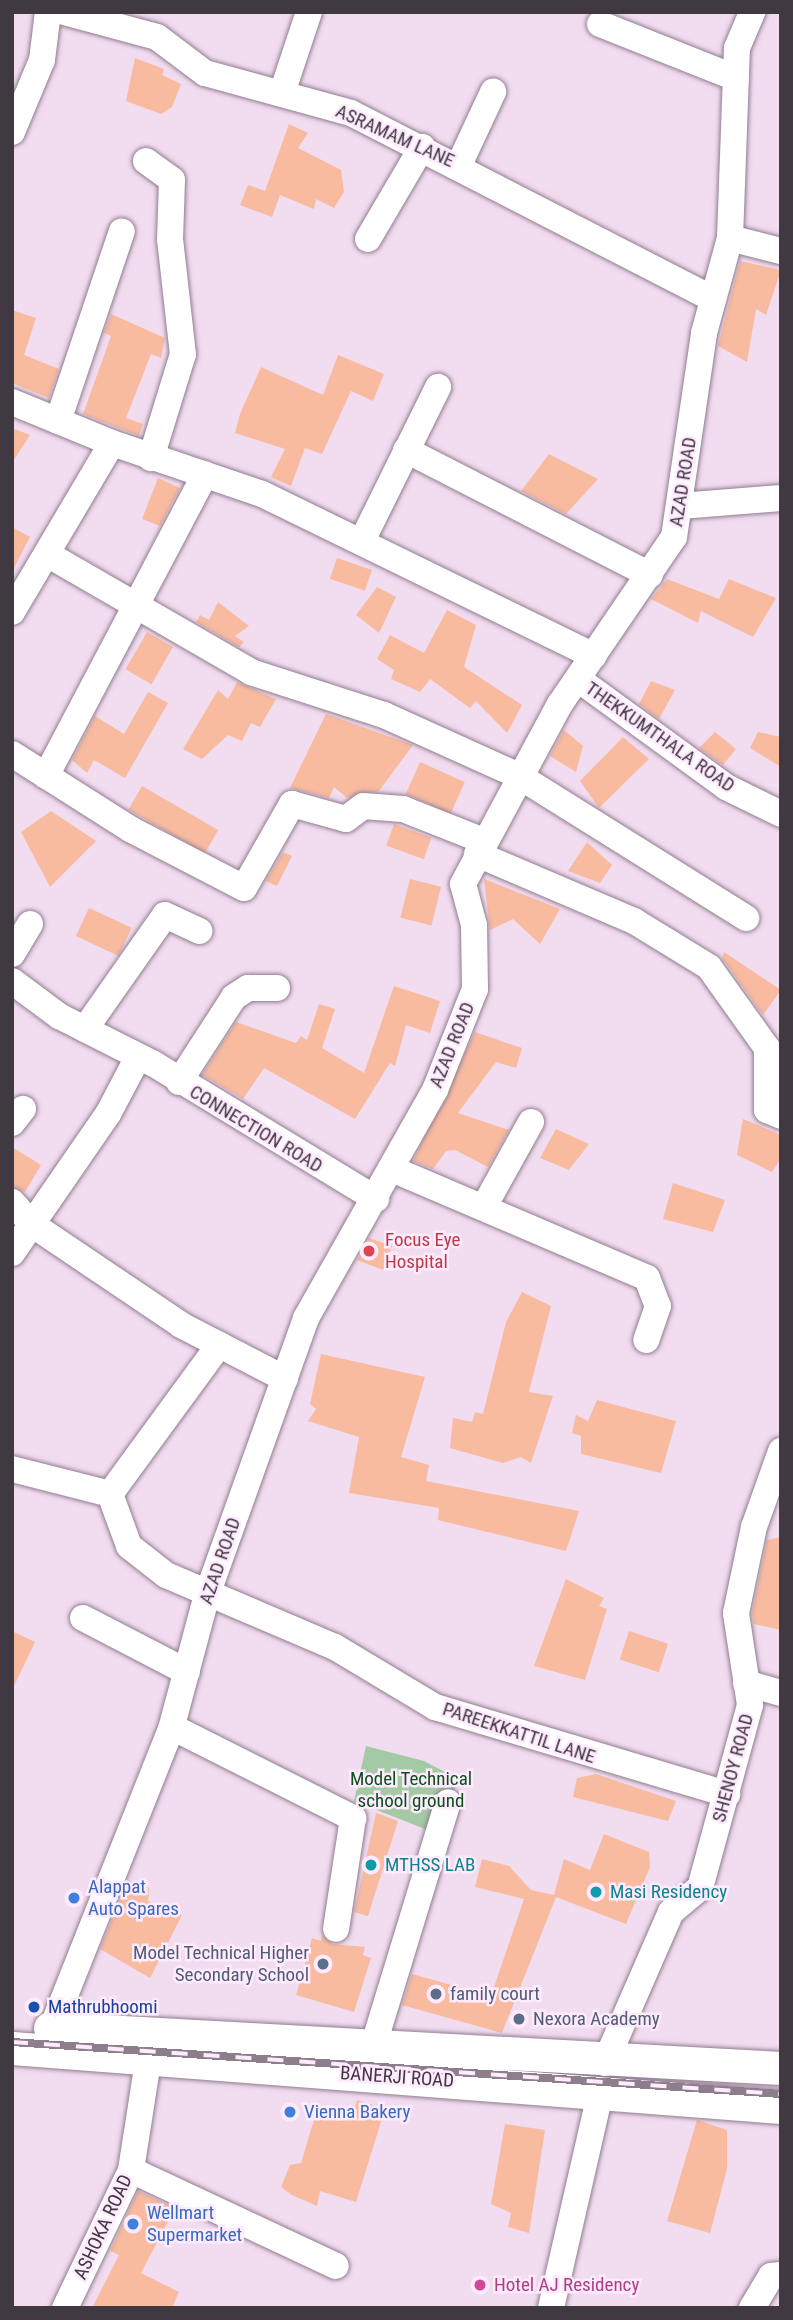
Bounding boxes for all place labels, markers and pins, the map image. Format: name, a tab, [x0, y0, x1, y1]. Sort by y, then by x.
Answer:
place label: Focus Eye Hospital	[385, 1229, 460, 1273]
marker: Focus Eye Hospital	[359, 1241, 379, 1261]
place label: MTHSS LAB	[385, 1854, 475, 1876]
marker: MTHSS LAB	[363, 1857, 379, 1873]
place label: Alappat Auto Spares	[88, 1876, 179, 1920]
place label: Masi Residency	[610, 1881, 727, 1903]
marker: Masi Residency	[588, 1884, 604, 1900]
marker: Alappat Auto Spares	[66, 1890, 82, 1906]
place label: Model Technical Higher Secondary School	[133, 1942, 309, 1986]
marker: Model Technical Higher Secondary School	[315, 1956, 331, 1972]
place label: family court	[450, 1983, 540, 2005]
marker: family court	[428, 1986, 444, 2002]
place label: Mathrubhoomi	[48, 1996, 158, 2018]
marker: Mathrubhoomi	[26, 1999, 42, 2015]
place label: Nexora Academy	[533, 2008, 660, 2030]
marker: Nexora Academy	[511, 2011, 527, 2027]
place label: Vienna Bakery	[304, 2101, 410, 2123]
marker: Vienna Bakery	[282, 2104, 298, 2120]
place label: Wellmart Supermarket	[147, 2202, 242, 2246]
marker: Wellmart Supermarket	[125, 2216, 141, 2232]
place label: Hotel AJ Residency	[494, 2274, 639, 2296]
marker: Hotel AJ Residency	[472, 2277, 488, 2293]

